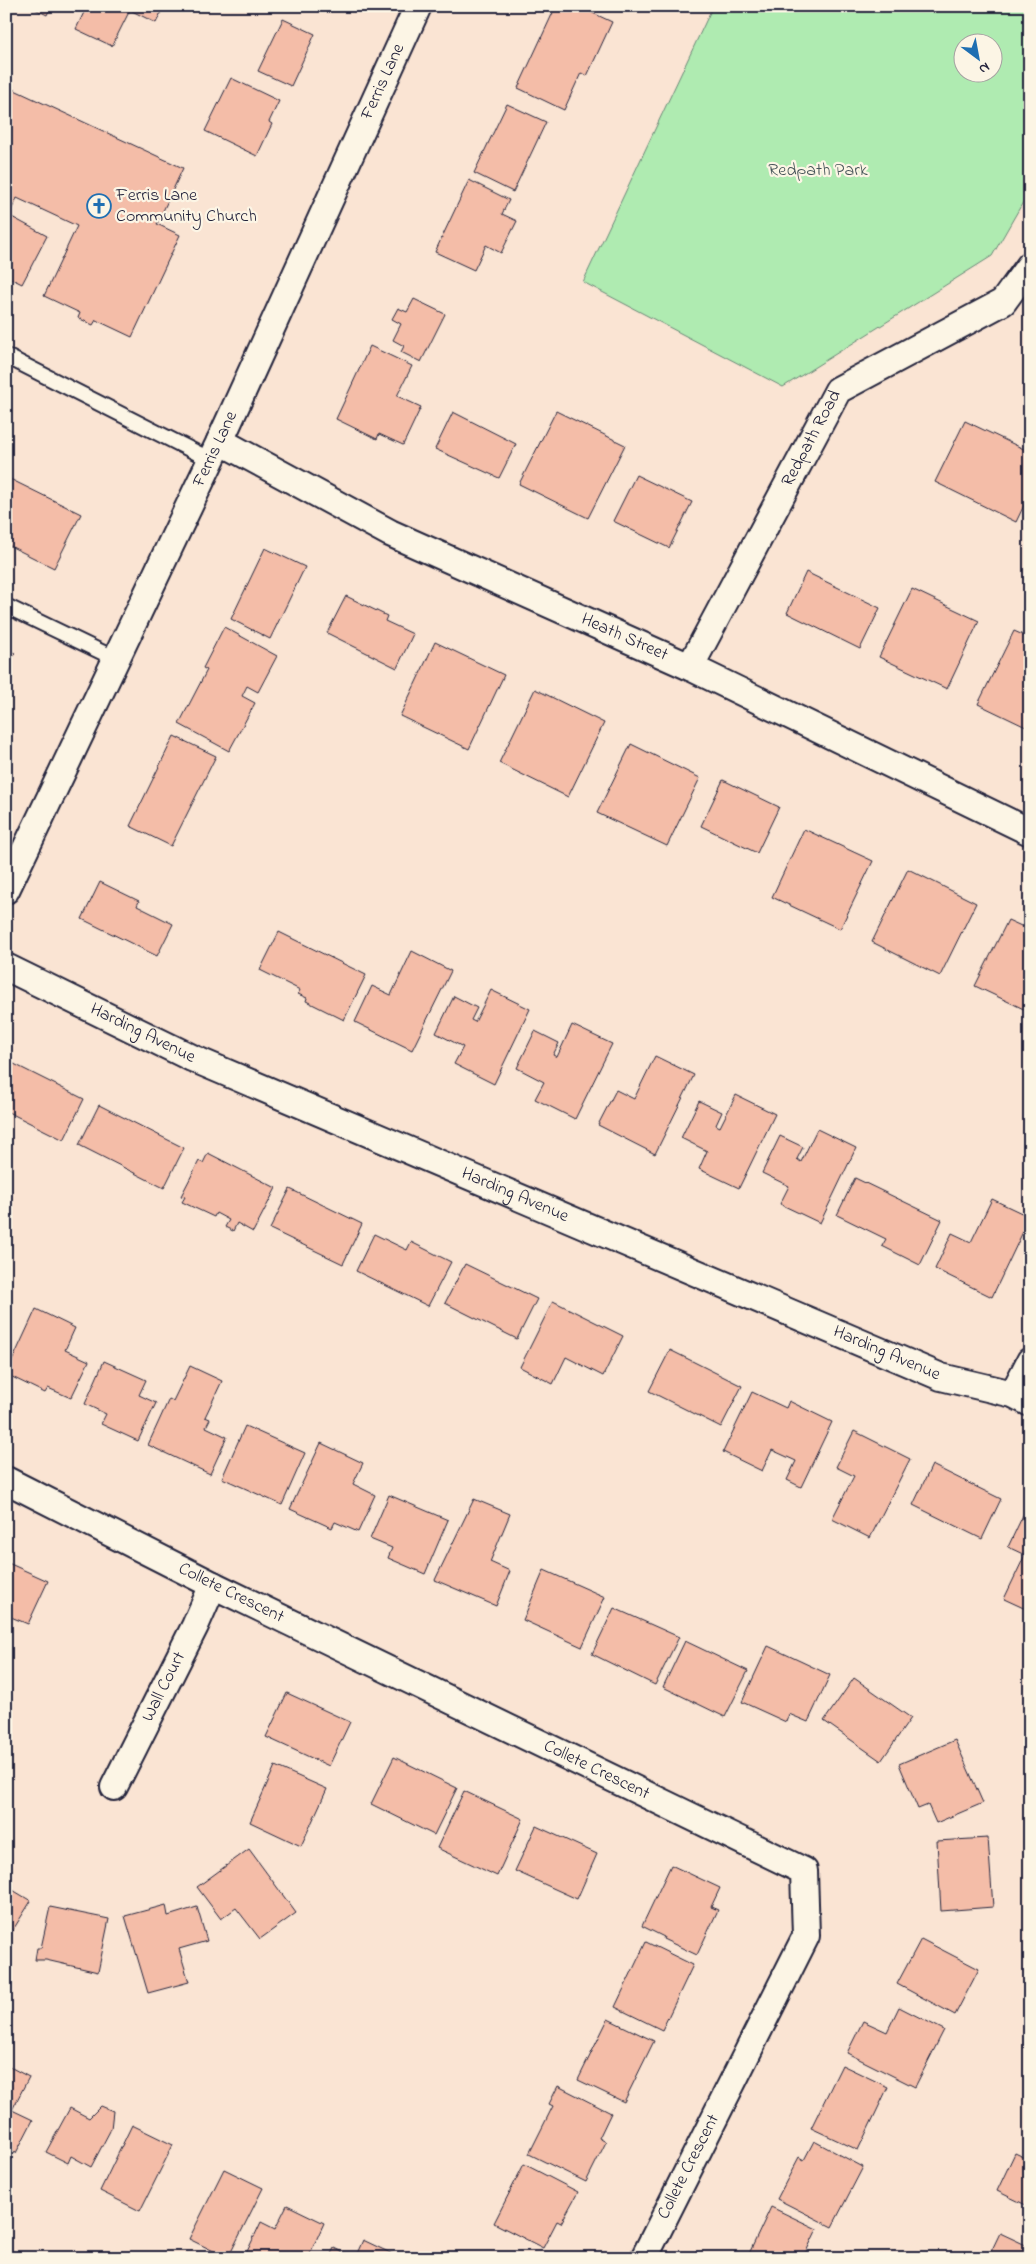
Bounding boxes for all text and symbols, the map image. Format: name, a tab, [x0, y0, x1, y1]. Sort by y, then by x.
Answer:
north arrow	[954, 32, 1004, 82]
street label: Ferris Lane	[354, 39, 413, 125]
text: N	[975, 56, 994, 79]
park label: Redpath Park	[768, 158, 868, 184]
place label: Ferris Lane Community Church	[115, 183, 257, 230]
church icon: Ferris Lane Community Church	[86, 193, 112, 219]
street label: Redpath Road	[776, 386, 849, 491]
street label: Ferris Lane	[186, 406, 245, 493]
street label: Heath Street	[577, 607, 672, 668]
street label: Harding Avenue	[85, 997, 201, 1071]
street label: Harding Avenue	[457, 1161, 573, 1230]
street label: Harding Avenue	[829, 1319, 945, 1389]
street label: Collete Crescent	[173, 1556, 288, 1630]
street label: Wall Court	[136, 1647, 193, 1726]
street label: Collete Crescent	[539, 1734, 654, 1807]
street label: Collete Crescent	[651, 2110, 727, 2224]

